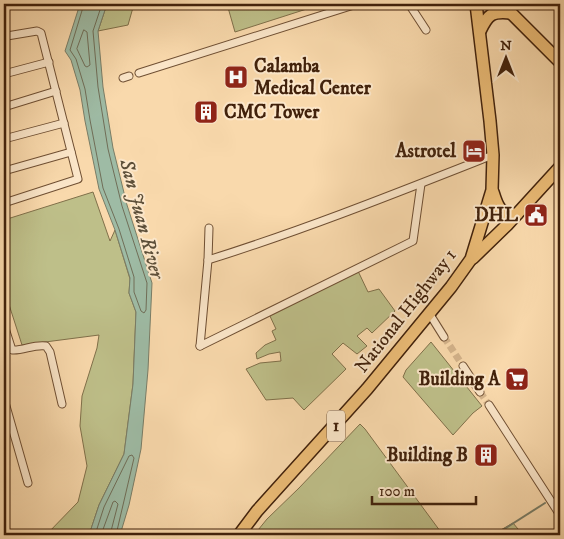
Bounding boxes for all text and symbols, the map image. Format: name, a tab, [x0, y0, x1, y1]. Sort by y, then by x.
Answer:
north arrow	[482, 32, 532, 82]
text: N	[500, 37, 512, 55]
place label: Calamba Medical Center	[254, 55, 372, 100]
hospital icon: Calamba Medical Center	[223, 64, 249, 90]
building icon: CMC Tower	[193, 99, 219, 125]
place label: CMC Tower	[224, 101, 320, 124]
hotel icon: Astrotel	[461, 138, 487, 164]
place label: Astrotel	[395, 140, 456, 163]
water label: San Juan River	[113, 155, 169, 283]
public building icon: DHL	[523, 202, 549, 228]
place label: DHL	[474, 204, 518, 227]
street label: National Highway 1	[350, 244, 462, 378]
supermarket icon: Building A	[504, 366, 530, 392]
place label: Building A	[418, 368, 501, 391]
road number: 1	[327, 411, 345, 442]
building icon: Building B	[473, 442, 499, 468]
place label: Building B	[387, 444, 468, 467]
scale bar	[372, 474, 475, 506]
text: 100 m	[379, 482, 415, 501]

